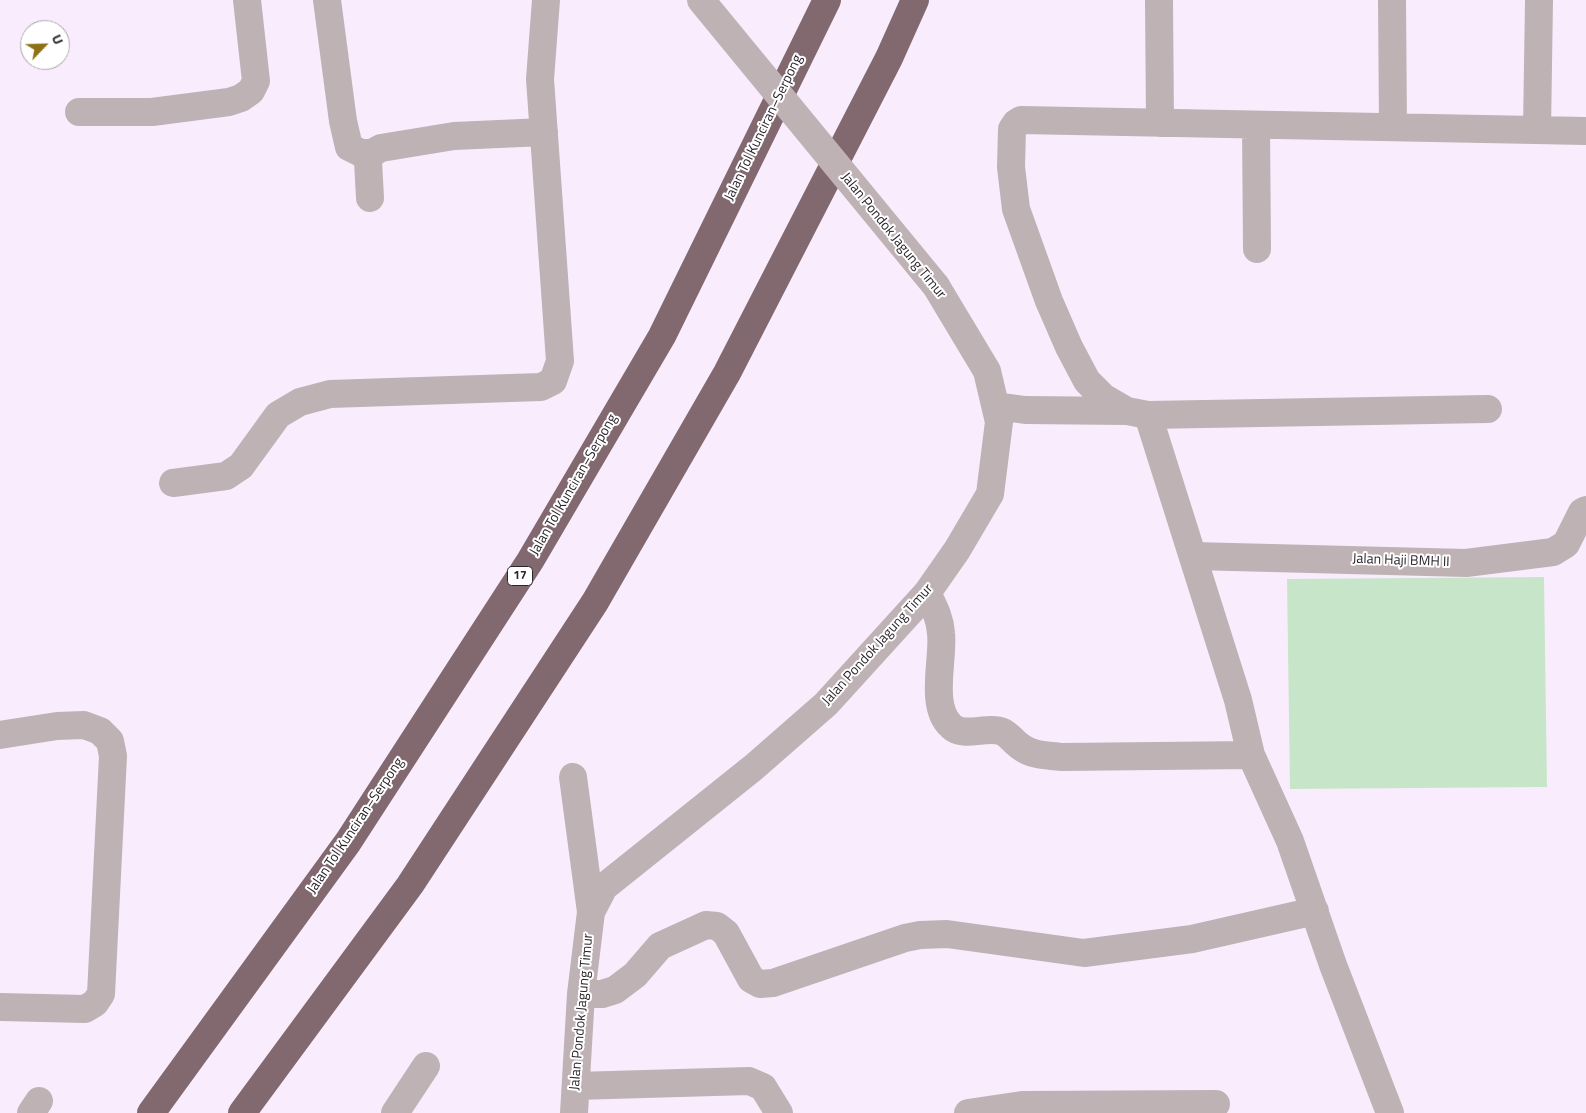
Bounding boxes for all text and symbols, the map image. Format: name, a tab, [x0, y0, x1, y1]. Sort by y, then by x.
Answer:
north arrow	[20, 20, 70, 70]
text: U	[47, 31, 70, 48]
street label: Jalan Tol Kunciran–Serpong	[721, 52, 807, 204]
street label: Jalan Pondok Jagung Timur	[837, 169, 949, 303]
street label: Jalan Tol Kunciran–Serpong	[527, 411, 621, 559]
street label: Jalan Haji BMH II	[1352, 551, 1450, 571]
road number: 17	[508, 566, 532, 586]
street label: Jalan Pondok Jagung Timur	[819, 581, 937, 709]
street label: Jalan Tol Kunciran–Serpong	[304, 755, 408, 897]
street label: Jalan Pondok Jagung Timur	[567, 933, 597, 1091]

